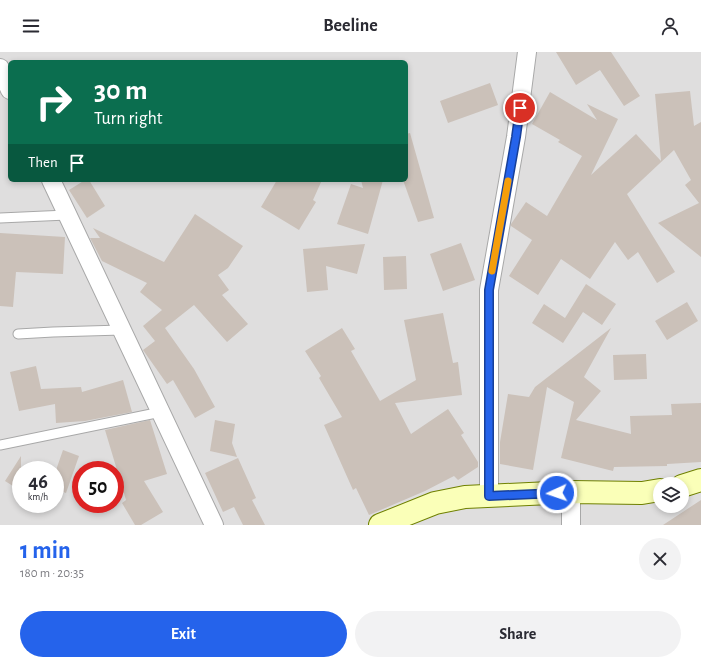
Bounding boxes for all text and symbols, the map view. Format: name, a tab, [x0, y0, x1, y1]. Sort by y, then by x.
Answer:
icon: menu	[20, 15, 42, 37]
icon: person	[659, 15, 681, 37]
text: Beeline	[323, 17, 378, 35]
icon: right	[28, 76, 80, 128]
text: 30 m	[94, 77, 147, 105]
pin	[503, 91, 537, 125]
icon: arrive	[509, 97, 531, 119]
text: Turn right	[94, 110, 163, 128]
icon: arrive	[66, 152, 88, 174]
text: Then	[28, 155, 58, 170]
speed limit sign: 50	[72, 461, 124, 513]
text: 46	[28, 472, 48, 492]
position arrow	[536, 472, 578, 514]
map controls	[653, 477, 689, 513]
button: layers	[653, 477, 689, 513]
text: km/h	[28, 492, 48, 502]
button: close	[639, 538, 681, 580]
text: 1 min	[20, 539, 71, 563]
text: 180 m · 20:35	[20, 567, 84, 580]
button: Exit	[20, 611, 347, 657]
button: Share	[355, 611, 681, 657]

